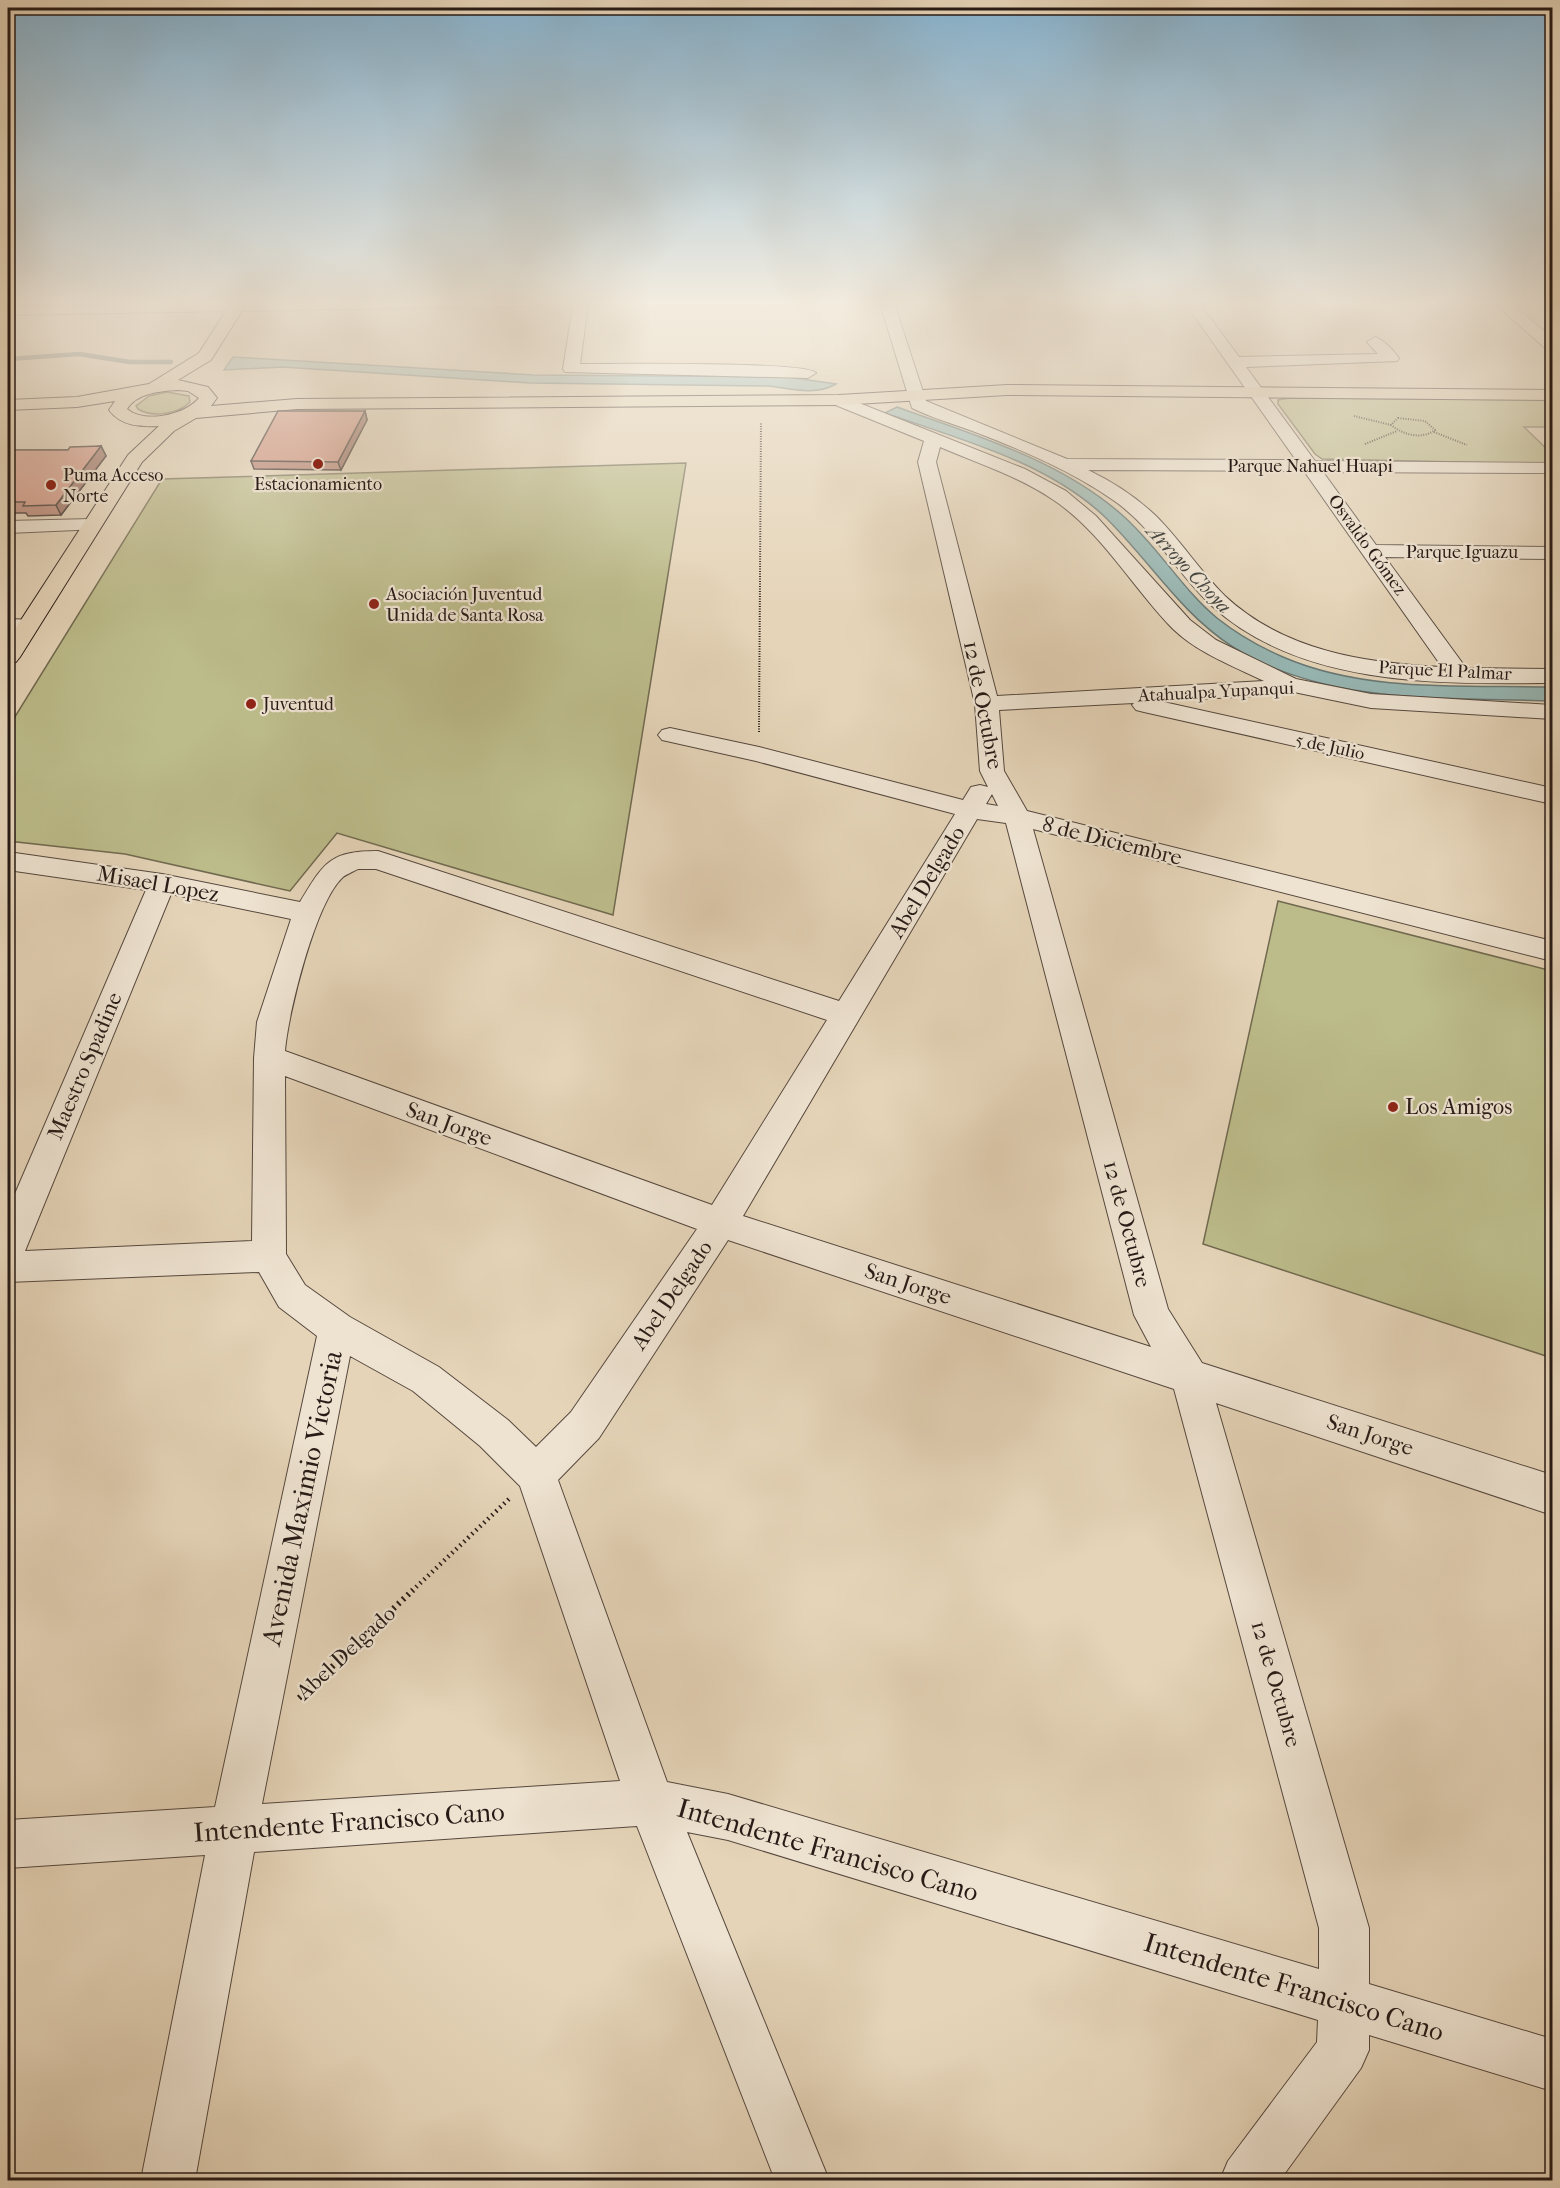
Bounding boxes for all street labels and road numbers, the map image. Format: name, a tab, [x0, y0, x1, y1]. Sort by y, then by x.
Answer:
street label: Parque Nahuel Huapi	[1227, 456, 1393, 477]
street label: Osvaldo Gómez	[1323, 491, 1411, 599]
street label: Parque Iguazu	[1406, 542, 1518, 563]
street label: 12 de Octubre	[958, 639, 1008, 772]
street label: Parque El Palmar	[1378, 657, 1513, 685]
street label: Atahualpa Yupanqui	[1137, 677, 1295, 707]
street label: 5 de Julio	[1294, 729, 1366, 765]
street label: 8 de Diciembre	[1039, 811, 1185, 871]
street label: Abel Delgado	[883, 821, 971, 944]
street label: Misael Lopez	[95, 860, 221, 908]
street label: Maestro Spadine	[42, 988, 128, 1144]
street label: San Jorge	[402, 1096, 496, 1152]
street label: 12 de Octubre	[1098, 1158, 1156, 1290]
street label: Abel Delgado	[625, 1235, 718, 1355]
street label: San Jorge	[861, 1258, 955, 1310]
street label: Avenida Maximio Victoria	[255, 1347, 349, 1649]
street label: San Jorge	[1323, 1409, 1417, 1461]
street label: Abel Delgado	[290, 1601, 401, 1706]
street label: 12 de Octubre	[1246, 1618, 1306, 1750]
street label: Intendente Francisco Cano	[674, 1792, 982, 1908]
street label: Intendente Francisco Cano	[192, 1795, 506, 1849]
street label: Intendente Francisco Cano	[1140, 1926, 1448, 2048]

